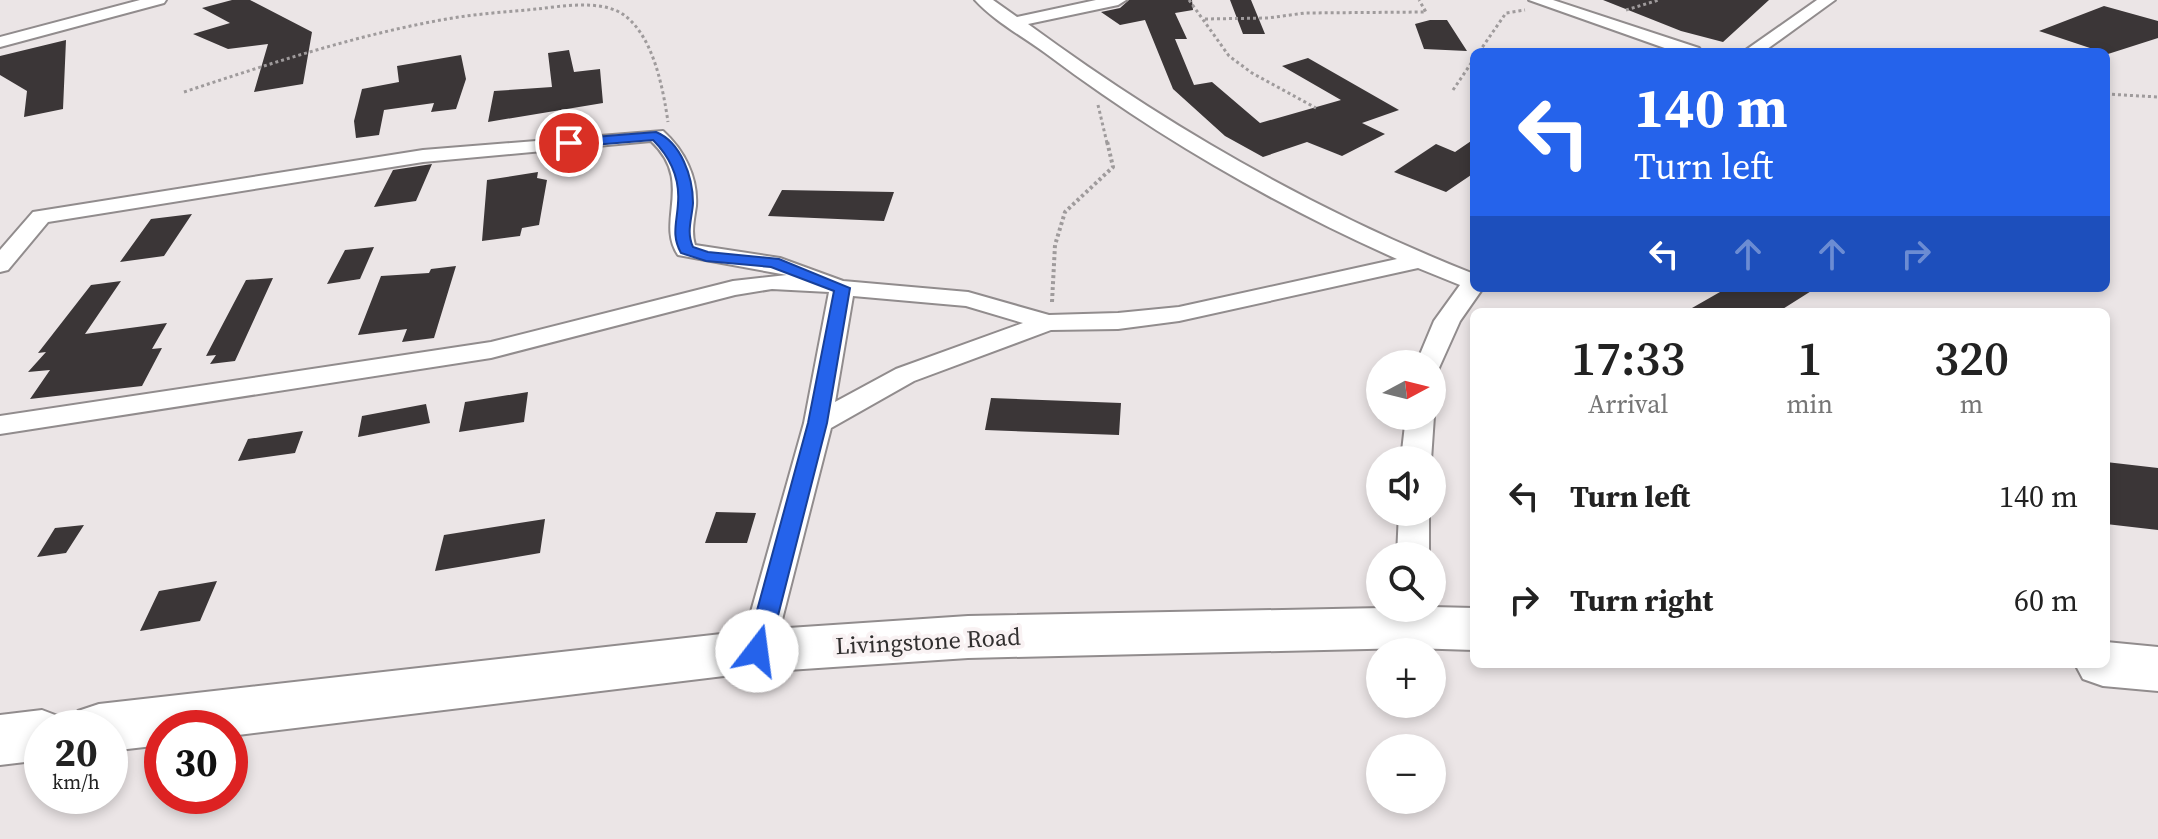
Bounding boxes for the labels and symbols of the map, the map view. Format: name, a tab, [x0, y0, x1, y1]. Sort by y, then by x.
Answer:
pin	[535, 109, 603, 177]
north arrow	[1366, 350, 1446, 430]
position arrow	[715, 609, 799, 693]
street label: Livingstone Road	[835, 620, 1022, 662]
speed limit sign: 30	[144, 710, 248, 814]

